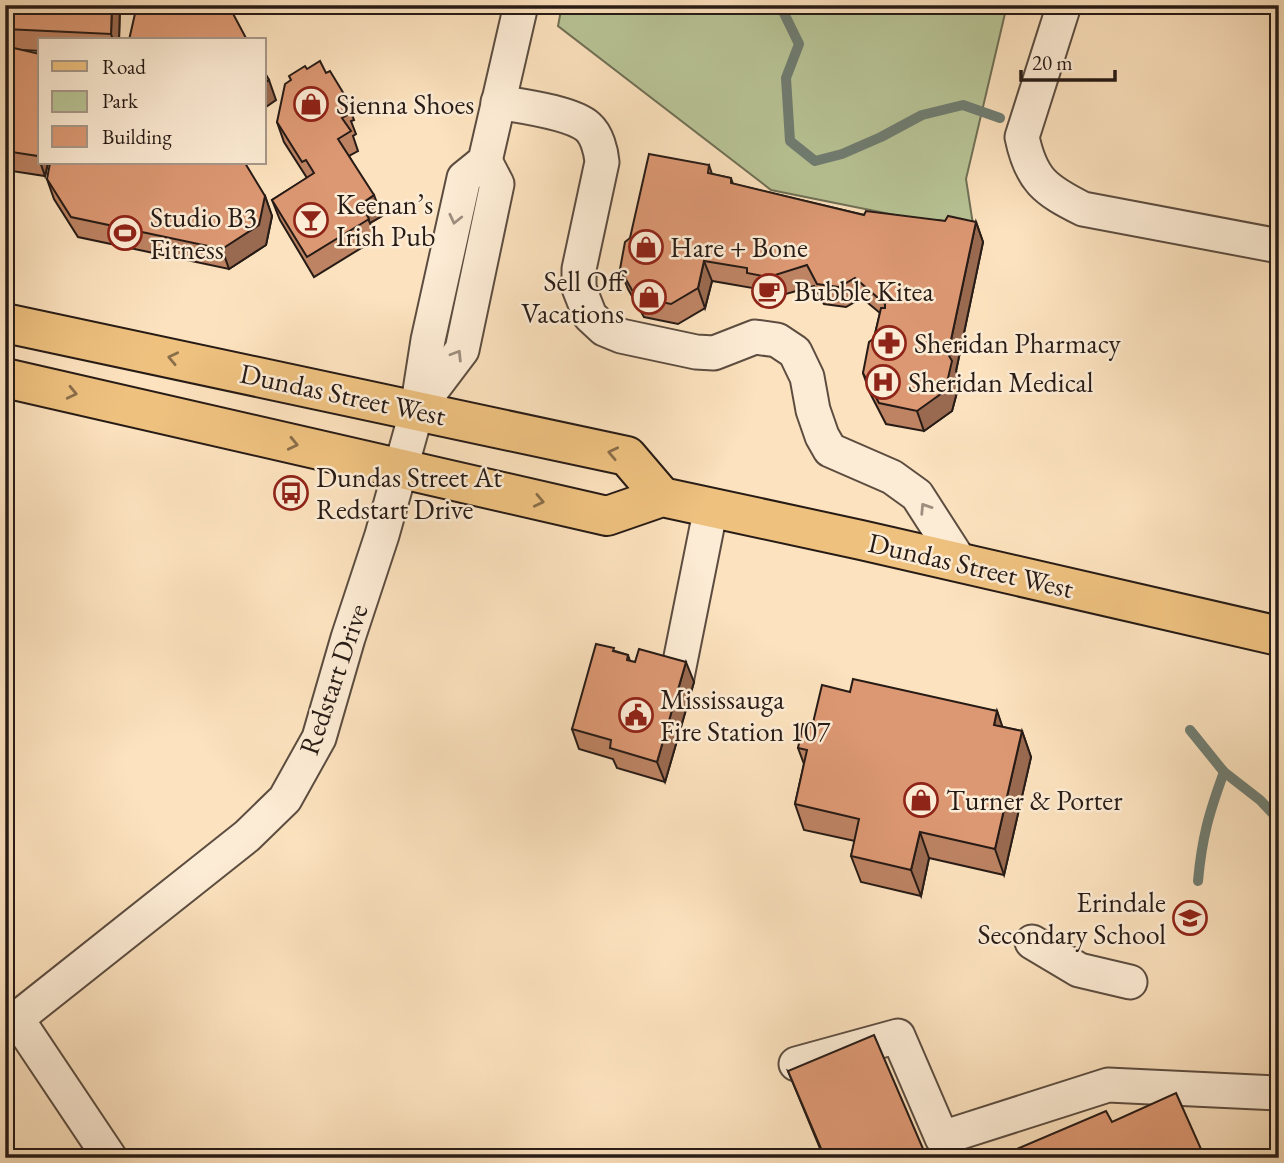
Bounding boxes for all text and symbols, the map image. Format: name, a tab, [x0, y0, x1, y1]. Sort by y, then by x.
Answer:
legend	[38, 38, 266, 164]
scale bar	[1021, 38, 1116, 82]
text: 20 m	[1032, 49, 1073, 76]
text: Road	[102, 53, 146, 80]
shop icon: Sienna Shoes	[292, 85, 330, 123]
place label: Sienna Shoes	[336, 86, 474, 122]
text: Park	[102, 87, 139, 114]
text: Building	[102, 123, 172, 150]
place label: Keenan’s Irish Pub	[336, 186, 435, 254]
place label: Studio B3 Fitness	[150, 199, 257, 267]
bar icon: Keenan’s Irish Pub	[292, 201, 330, 239]
one-way arrow	[449, 213, 463, 225]
sports icon: Studio B3 Fitness	[106, 214, 144, 252]
shop icon: Hare + Bone	[627, 228, 665, 266]
place label: Hare + Bone	[670, 229, 808, 265]
place label: Sell Off Vacations	[521, 263, 627, 331]
cafe icon: Bubble Kitea	[750, 272, 788, 310]
place label: Bubble Kitea	[794, 273, 934, 309]
shop icon: Sell Off Vacations	[630, 278, 668, 316]
pharmacy icon: Sheridan Pharmacy	[870, 324, 908, 362]
place label: Sheridan Pharmacy	[914, 325, 1121, 361]
one-way arrow	[449, 350, 462, 363]
one-way arrow	[167, 351, 179, 366]
street label: Dundas Street West	[237, 355, 449, 433]
hospital icon: Sheridan Medical	[864, 363, 902, 401]
place label: Sheridan Medical	[908, 364, 1094, 400]
one-way arrow	[66, 385, 78, 400]
one-way arrow	[287, 436, 299, 451]
one-way arrow	[607, 446, 619, 461]
place label: Dundas Street At Redstart Drive	[316, 459, 502, 527]
bus stop icon: Dundas Street At Redstart Drive	[272, 474, 310, 512]
one-way arrow	[533, 493, 545, 507]
one-way arrow	[921, 503, 933, 516]
street label: Dundas Street West	[865, 524, 1077, 606]
street label: Redstart Drive	[290, 599, 376, 759]
place label: Mississauga Fire Station 107	[660, 681, 831, 749]
public building icon: Mississauga Fire Station 107	[617, 696, 655, 734]
shop icon: Turner & Porter	[902, 781, 940, 819]
place label: Turner & Porter	[946, 782, 1123, 818]
place label: Erindale Secondary School	[977, 884, 1166, 952]
school or university icon: Erindale Secondary School	[1171, 899, 1209, 937]

